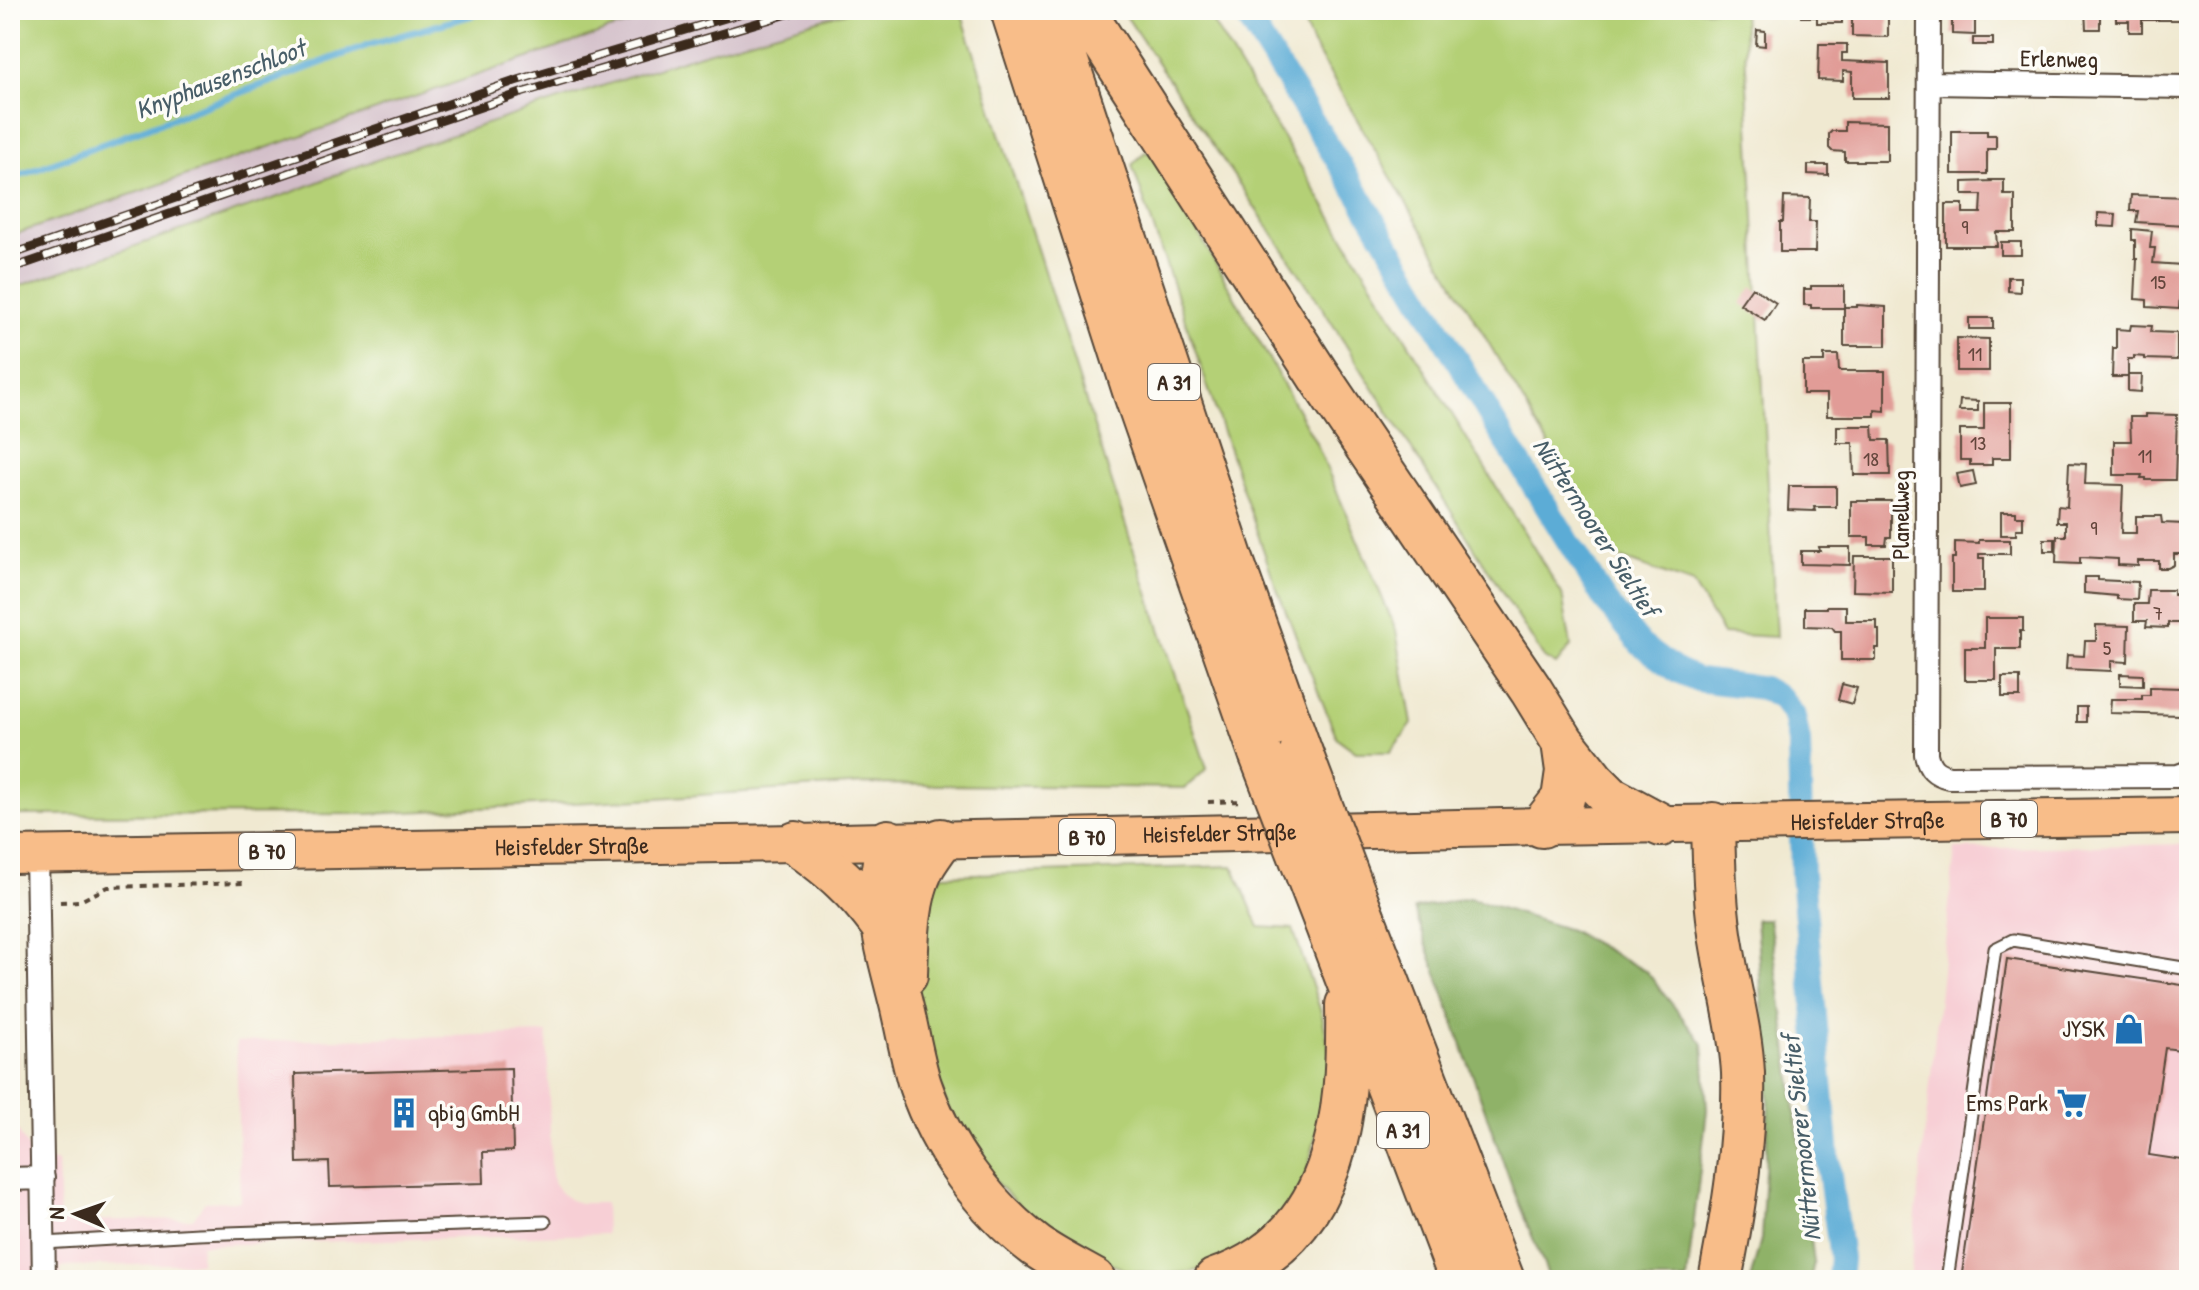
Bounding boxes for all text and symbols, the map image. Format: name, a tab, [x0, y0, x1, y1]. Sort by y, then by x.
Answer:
water label: Knyphausenschloot	[130, 29, 314, 128]
street label: Erlenweg	[2020, 41, 2098, 75]
house number: 9	[1961, 213, 1969, 240]
house number: 15	[2150, 268, 2166, 295]
house number: 11	[1968, 340, 1982, 367]
road number: A 31	[1148, 364, 1200, 400]
house number: 13	[1970, 429, 1986, 456]
water label: Nüttermoorer Sieltief	[1525, 430, 1670, 627]
house number: 11	[2138, 442, 2152, 469]
house number: 18	[1863, 445, 1879, 472]
street label: Planellweg	[1884, 470, 1916, 560]
house number: 9	[2090, 514, 2098, 541]
house number: 7	[2153, 599, 2163, 626]
house number: 5	[2103, 634, 2112, 661]
road number: B 70	[1981, 801, 2037, 837]
street label: Heisfelder Straße	[1790, 803, 1945, 837]
street label: Heisfelder Straße	[1142, 815, 1298, 850]
road number: B 70	[1059, 819, 1115, 855]
street label: Heisfelder Straße	[495, 828, 650, 863]
road number: B 70	[239, 833, 295, 869]
place label: JYSK	[2062, 1012, 2105, 1044]
shop icon: JYSK	[2112, 1012, 2146, 1046]
water label: Nüttermoorer Sieltief	[1772, 1029, 1829, 1243]
place label: Ems Park	[1966, 1086, 2048, 1118]
supermarket icon: Ems Park	[2055, 1086, 2089, 1120]
building icon: qbig GmbH	[387, 1096, 421, 1130]
place label: qbig GmbH	[428, 1096, 520, 1128]
road number: A 31	[1377, 1112, 1429, 1148]
north arrow	[36, 1174, 116, 1254]
text: N	[41, 1207, 71, 1220]

